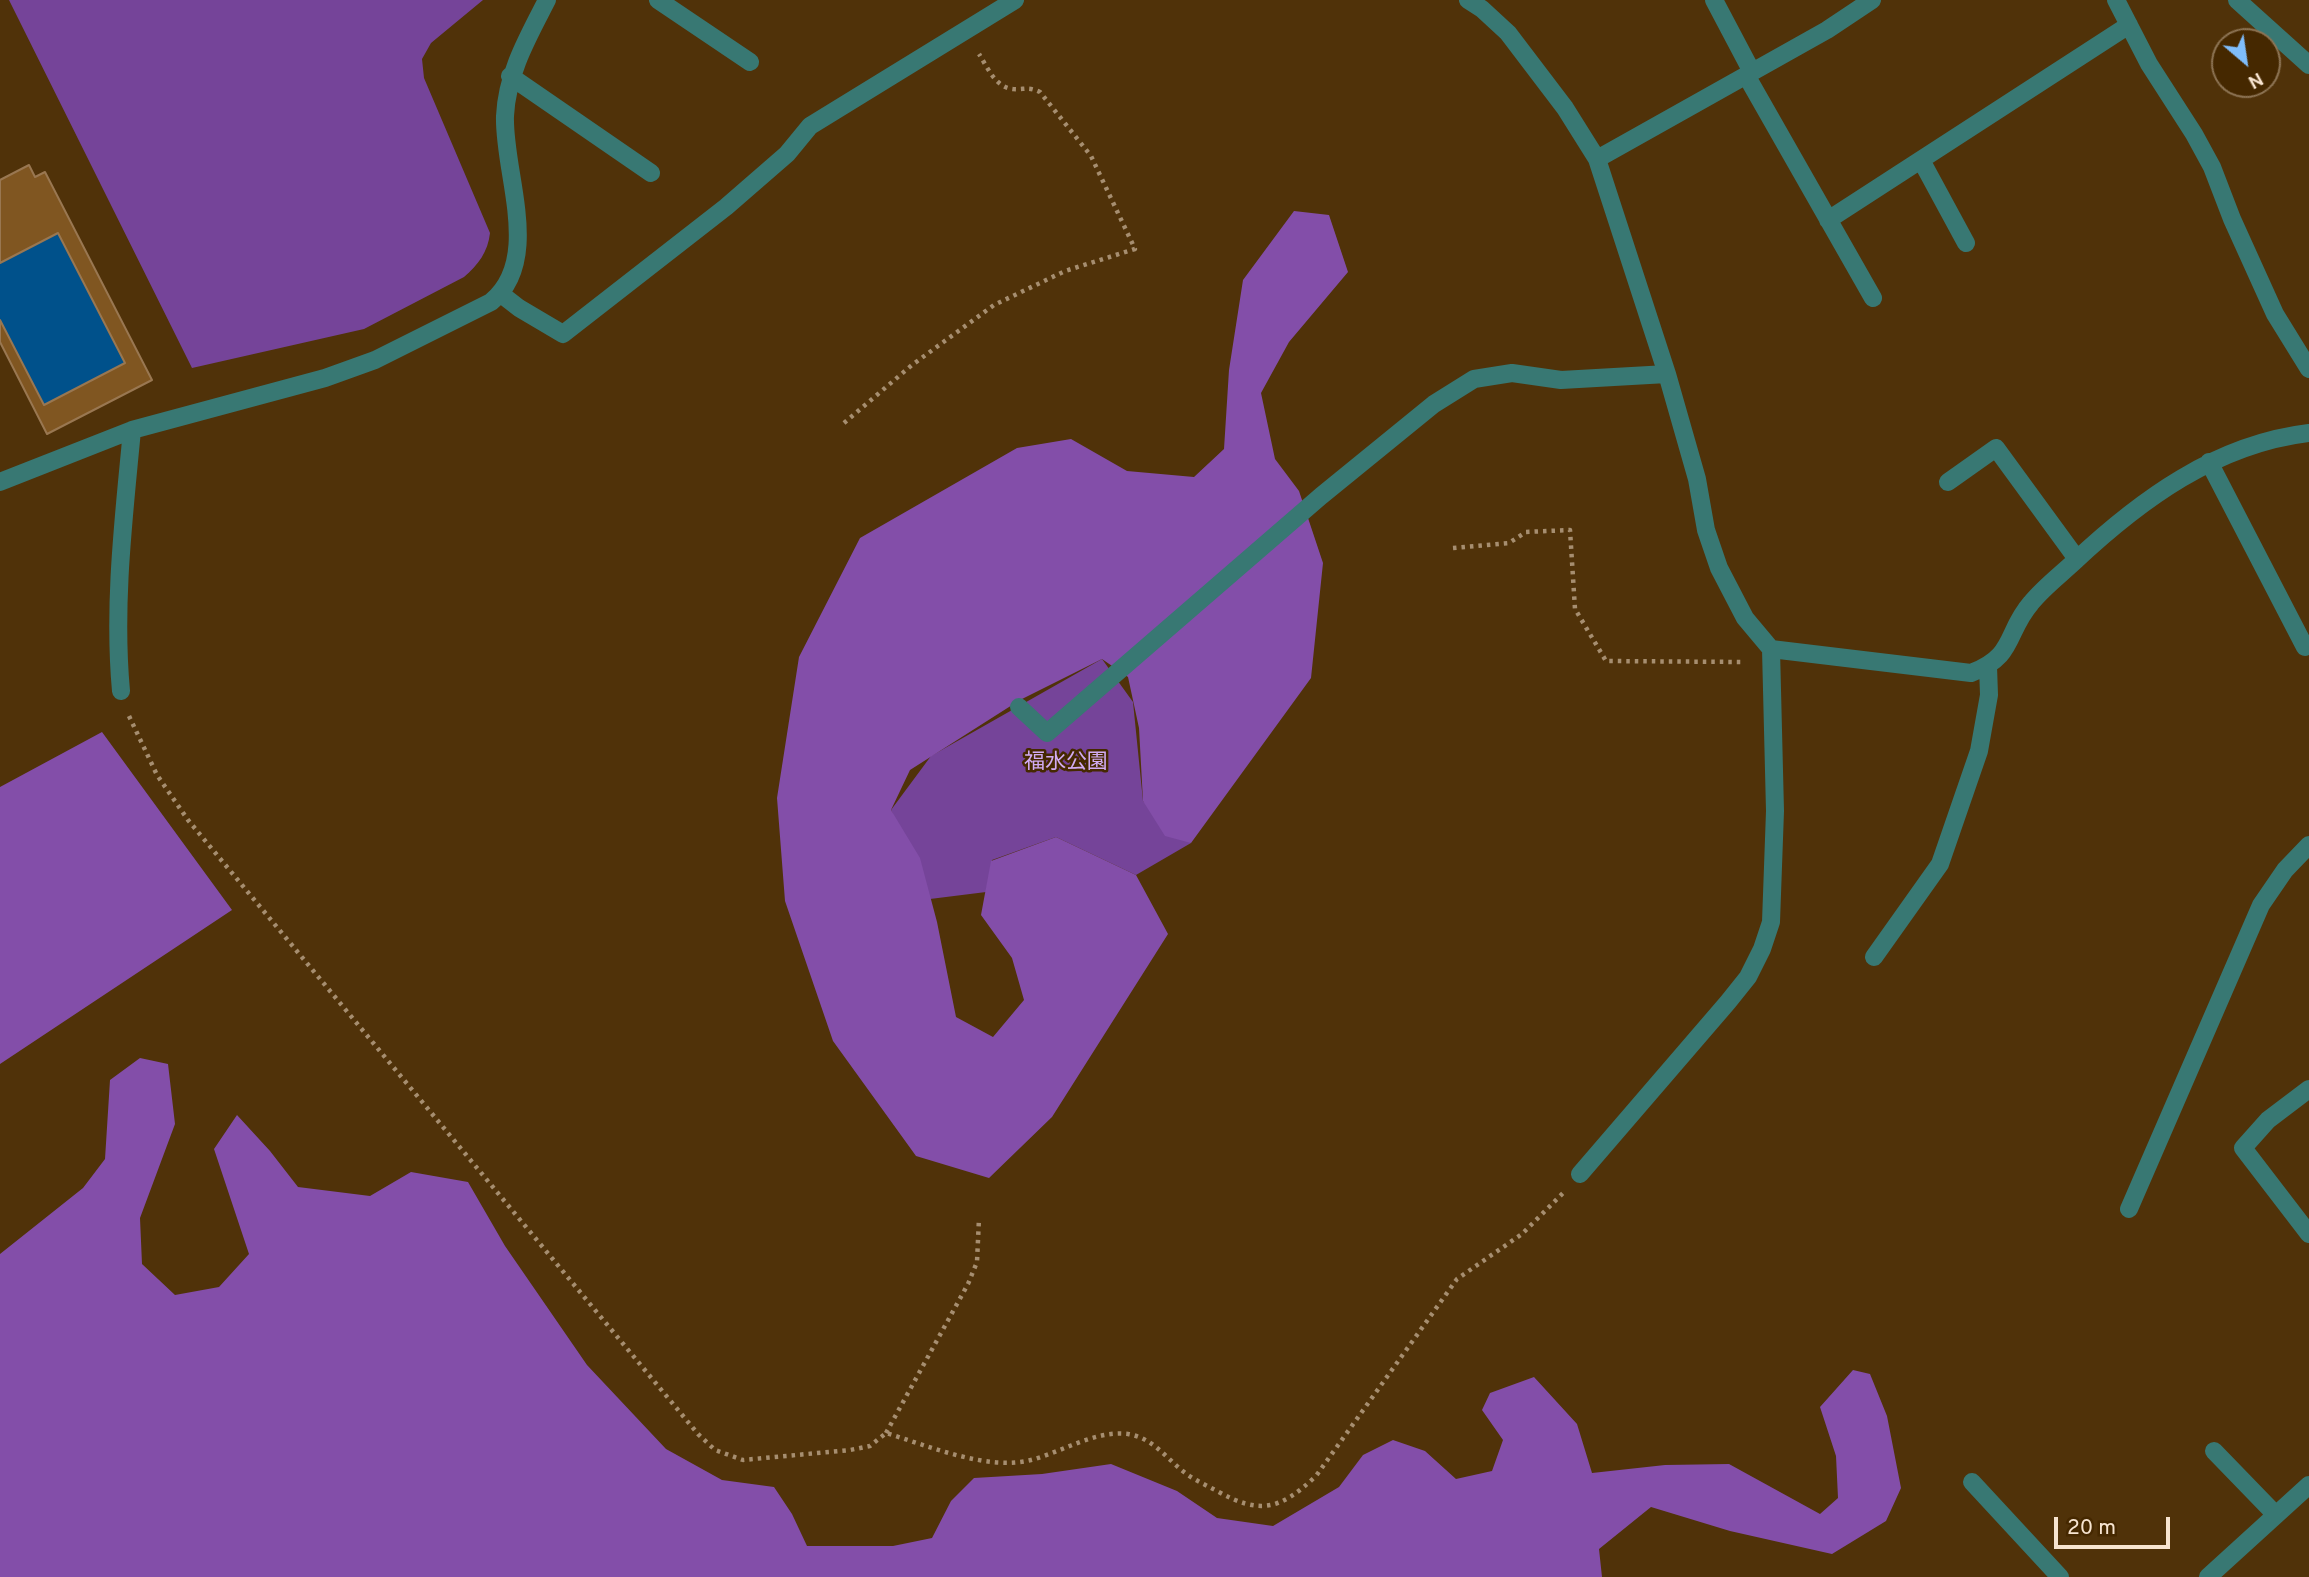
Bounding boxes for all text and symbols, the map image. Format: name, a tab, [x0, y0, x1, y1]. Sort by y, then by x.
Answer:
north arrow	[2211, 28, 2281, 98]
text: N	[2243, 66, 2267, 93]
park label: 福水公園	[1024, 751, 1108, 777]
scale bar	[2057, 1504, 2172, 1548]
text: 20 m	[2067, 1515, 2116, 1542]

